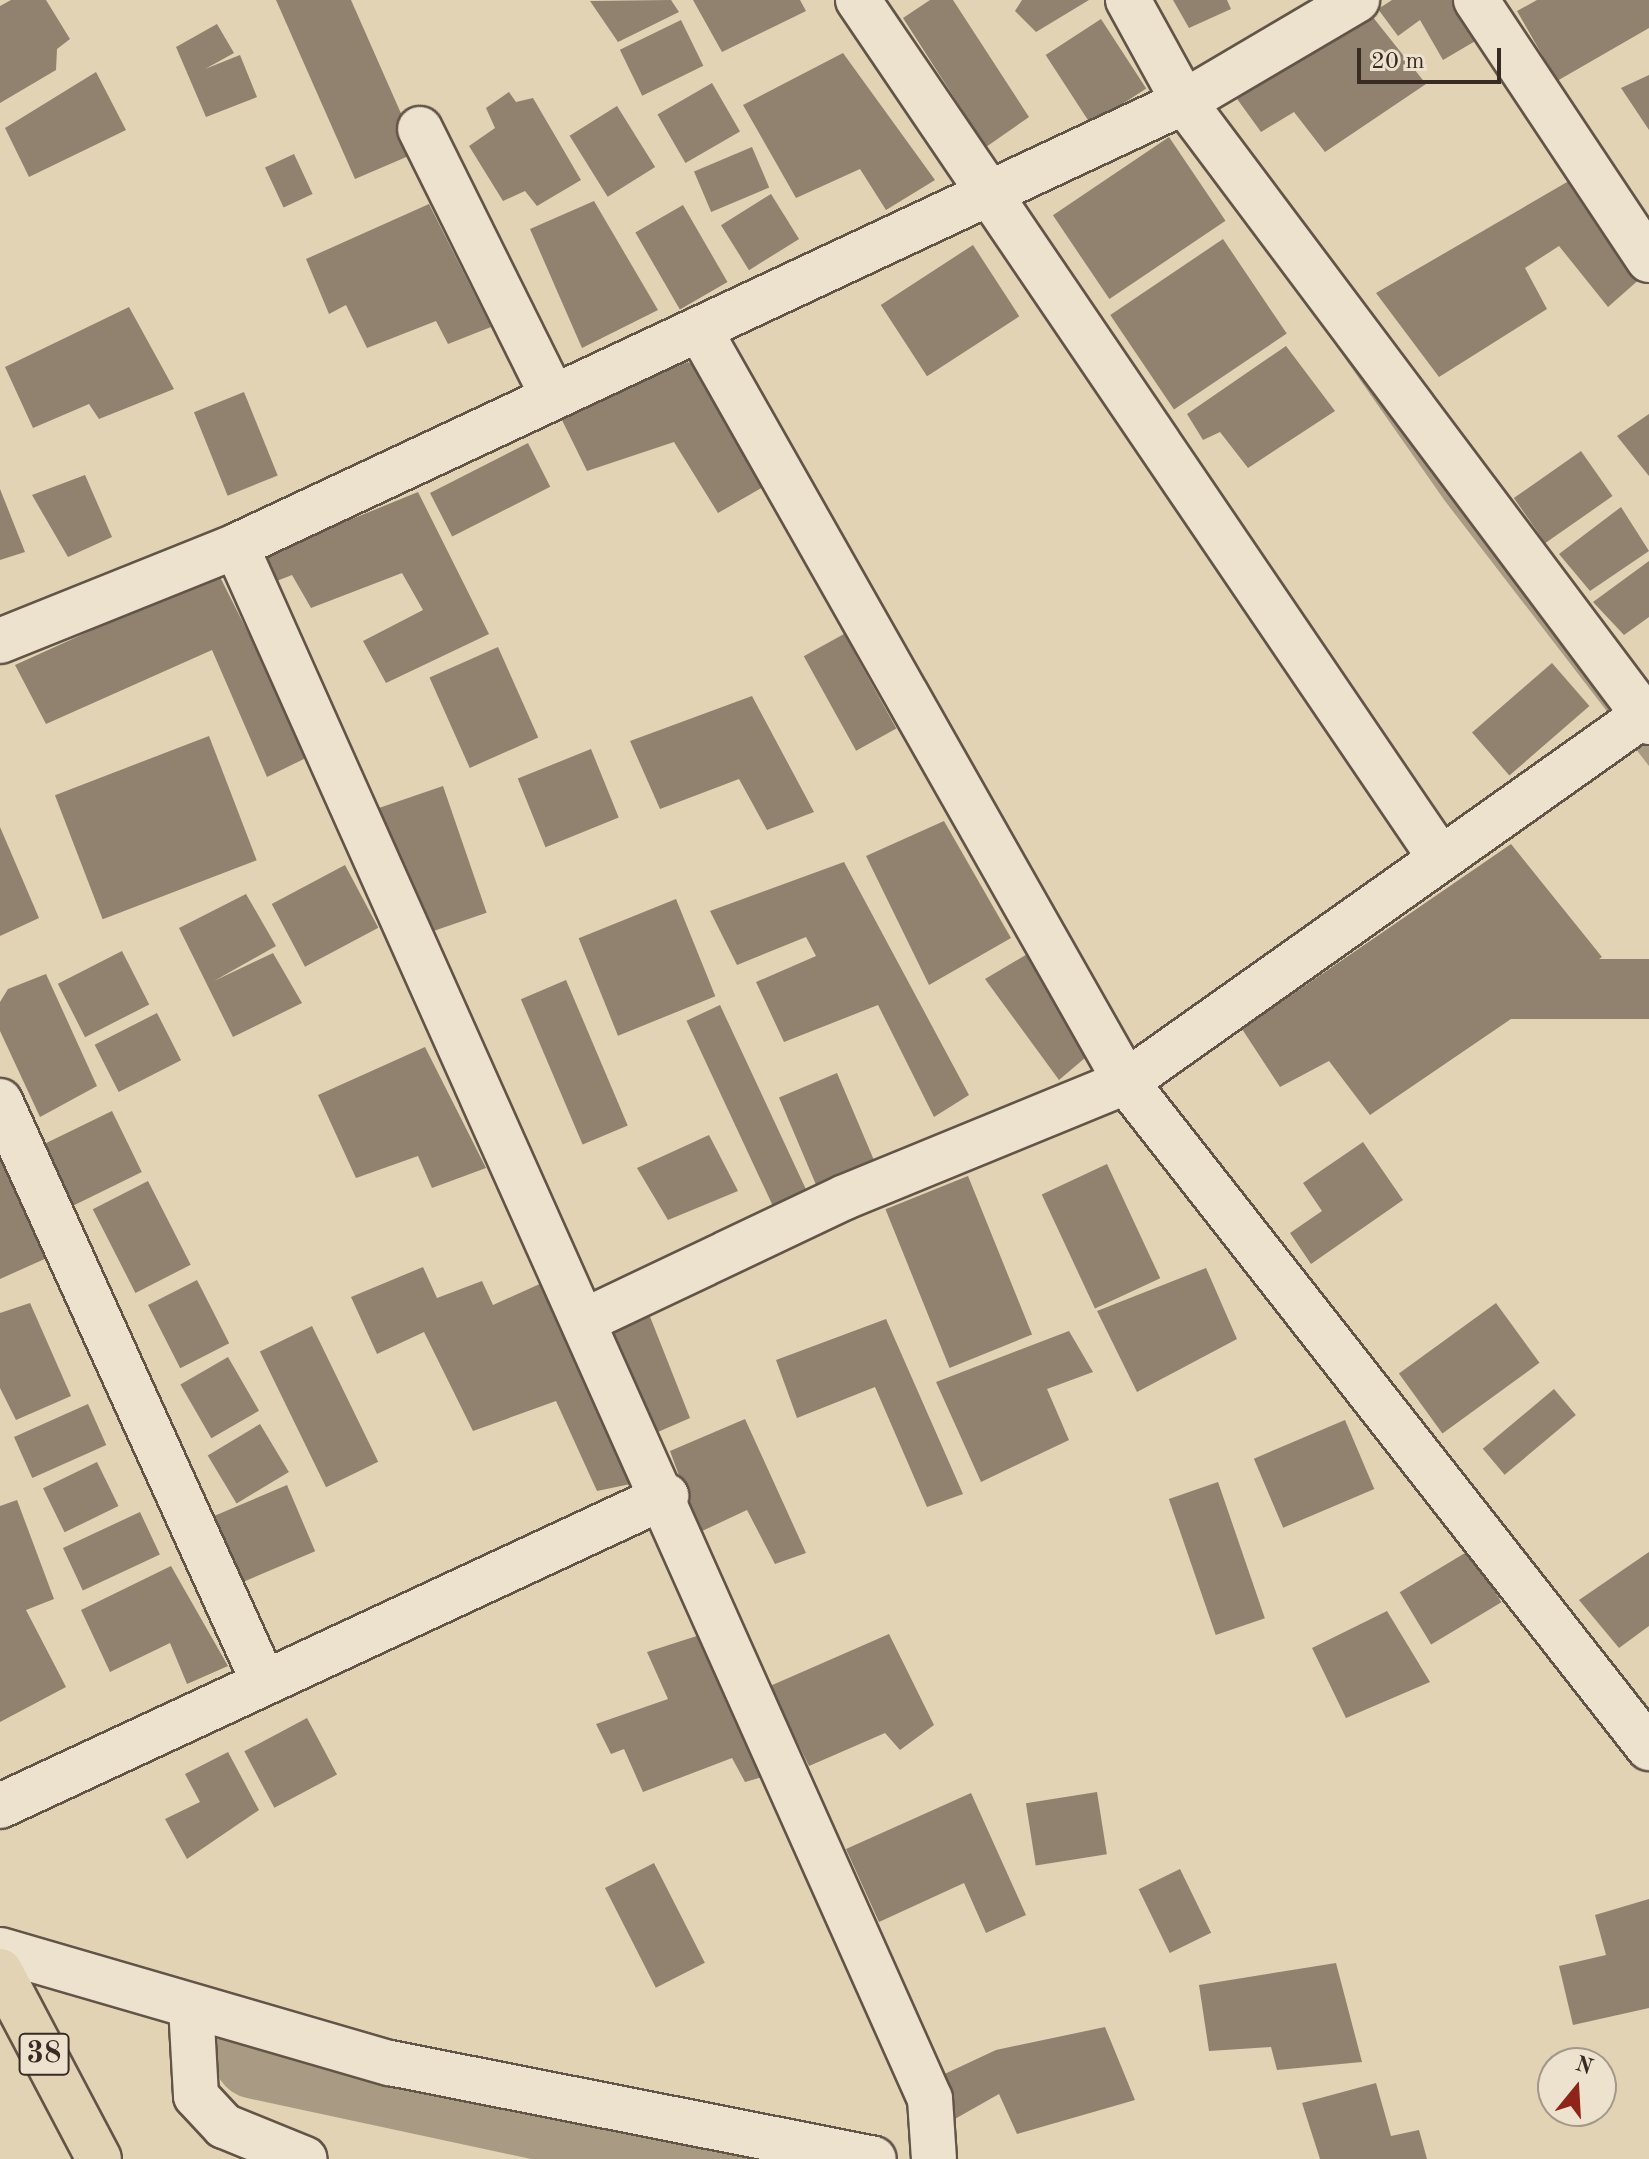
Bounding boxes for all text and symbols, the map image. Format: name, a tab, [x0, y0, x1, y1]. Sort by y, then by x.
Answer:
scale bar	[1361, 32, 1505, 82]
text: 20 m	[1371, 50, 1425, 74]
road number: 38	[18, 2028, 70, 2080]
north arrow	[1537, 2047, 1617, 2127]
text: N	[1572, 2053, 1595, 2079]

